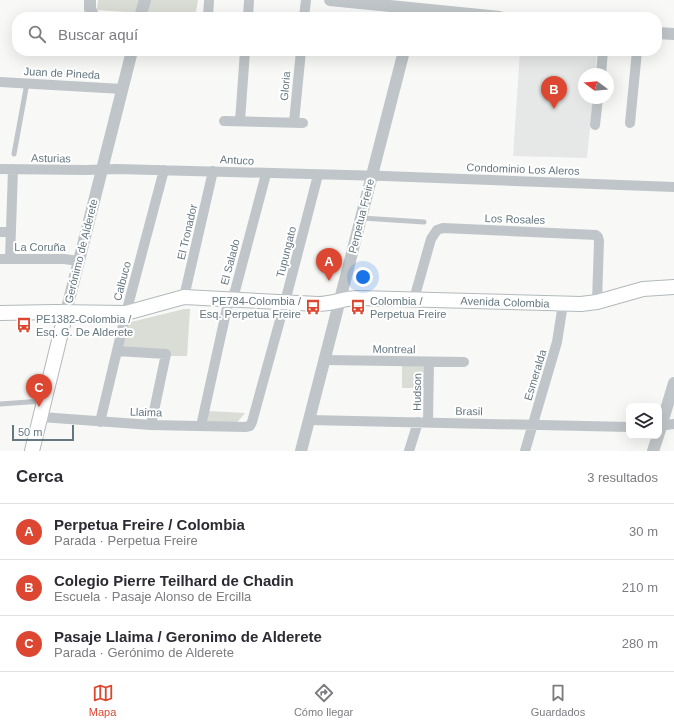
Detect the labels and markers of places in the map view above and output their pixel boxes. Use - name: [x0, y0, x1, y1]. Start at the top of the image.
- pin: B: [541, 76, 567, 109]
- pin: A: [316, 248, 342, 281]
- place label: PE784-Colombia / Esq. Perpetua Freire: [200, 295, 302, 320]
- place label: Colombia / Perpetua Freire: [370, 295, 446, 320]
- bus stop icon: PE784-Colombia / Esq. Perpetua Freire: [304, 298, 322, 316]
- bus stop icon: Colombia / Perpetua Freire: [349, 298, 367, 316]
- place label: PE1382-Colombia / Esq. G. De Alderete: [36, 313, 133, 338]
- bus stop icon: PE1382-Colombia / Esq. G. De Alderete: [15, 316, 33, 334]
- pin: C: [26, 374, 52, 407]

